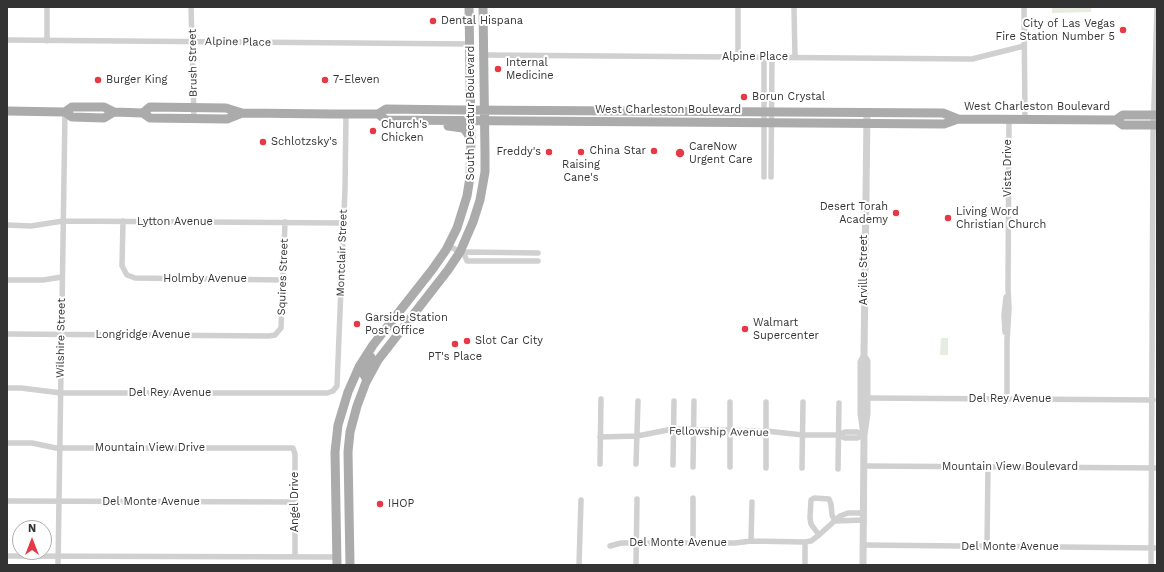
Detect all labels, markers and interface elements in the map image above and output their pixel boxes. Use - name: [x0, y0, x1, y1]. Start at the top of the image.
- place label: Dental Hispana: [441, 14, 523, 28]
- marker: Dental Hispana: [428, 16, 438, 26]
- place label: City of Las Vegas Fire Station Number 5: [995, 17, 1115, 43]
- marker: City of Las Vegas Fire Station Number 5: [1118, 25, 1128, 35]
- street label: Brush Street: [186, 29, 200, 97]
- street label: Alpine Place: [205, 35, 271, 49]
- street label: South Decatur Boulevard: [464, 46, 478, 180]
- street label: Alpine Place: [722, 50, 788, 64]
- place label: Internal Medicine: [506, 56, 554, 82]
- marker: Internal Medicine: [493, 64, 503, 74]
- place label: Burger King: [106, 73, 167, 87]
- place label: 7-Eleven: [333, 73, 380, 87]
- marker: Burger King: [93, 75, 103, 85]
- marker: 7-Eleven: [320, 75, 330, 85]
- place label: Borun Crystal: [752, 90, 825, 104]
- marker: Borun Crystal: [739, 92, 749, 102]
- street label: West Charleston Boulevard: [964, 100, 1110, 114]
- street label: West Charleston Boulevard: [595, 103, 741, 117]
- place label: Church's Chicken: [381, 118, 427, 144]
- marker: Church's Chicken: [368, 126, 378, 136]
- place label: Schlotzsky's: [271, 135, 337, 149]
- marker: Schlotzsky's: [258, 137, 268, 147]
- street label: Vista Drive: [1001, 139, 1015, 197]
- place label: CareNow Urgent Care: [689, 140, 753, 166]
- place label: China Star: [590, 144, 646, 158]
- place label: Freddy's: [496, 145, 541, 159]
- marker: China Star: [649, 146, 659, 156]
- marker: Freddy's: [544, 147, 554, 157]
- marker: Raising Cane's: [576, 147, 586, 157]
- marker: CareNow Urgent Care: [674, 147, 686, 159]
- place label: Raising Cane's: [562, 158, 600, 184]
- place label: Desert Torah Academy: [820, 200, 888, 226]
- place label: Living Word Christian Church: [956, 205, 1046, 231]
- marker: Desert Torah Academy: [891, 208, 901, 218]
- street label: Montclair Street: [334, 209, 350, 297]
- marker: Living Word Christian Church: [943, 213, 953, 223]
- street label: Lytton Avenue: [137, 215, 213, 229]
- street label: Arville Street: [857, 235, 871, 305]
- street label: Squires Street: [275, 238, 291, 316]
- street label: Holmby Avenue: [163, 272, 247, 286]
- street label: Wilshire Street: [54, 298, 68, 378]
- place label: Garside Station Post Office: [365, 311, 448, 337]
- place label: Walmart Supercenter: [753, 316, 819, 342]
- marker: Garside Station Post Office: [352, 319, 362, 329]
- marker: Walmart Supercenter: [740, 324, 750, 334]
- street label: Longridge Avenue: [96, 328, 190, 342]
- place label: Slot Car City: [475, 334, 543, 348]
- marker: Slot Car City: [462, 336, 472, 346]
- marker: PT's Place: [450, 339, 460, 349]
- place label: PT's Place: [428, 350, 482, 364]
- street label: Del Rey Avenue: [129, 386, 211, 400]
- street label: Del Rey Avenue: [969, 392, 1051, 406]
- street label: Fellowship Avenue: [669, 425, 769, 439]
- street label: Mountain View Drive: [95, 441, 205, 455]
- street label: Mountain View Boulevard: [942, 460, 1078, 474]
- street label: Angel Drive: [288, 472, 302, 532]
- street label: Del Monte Avenue: [102, 495, 200, 509]
- place label: IHOP: [388, 497, 414, 511]
- marker: IHOP: [375, 499, 385, 509]
- north arrow: [12, 520, 52, 560]
- text: N: [28, 522, 36, 535]
- street label: Del Monte Avenue: [629, 536, 727, 550]
- street label: Del Monte Avenue: [961, 540, 1059, 554]

